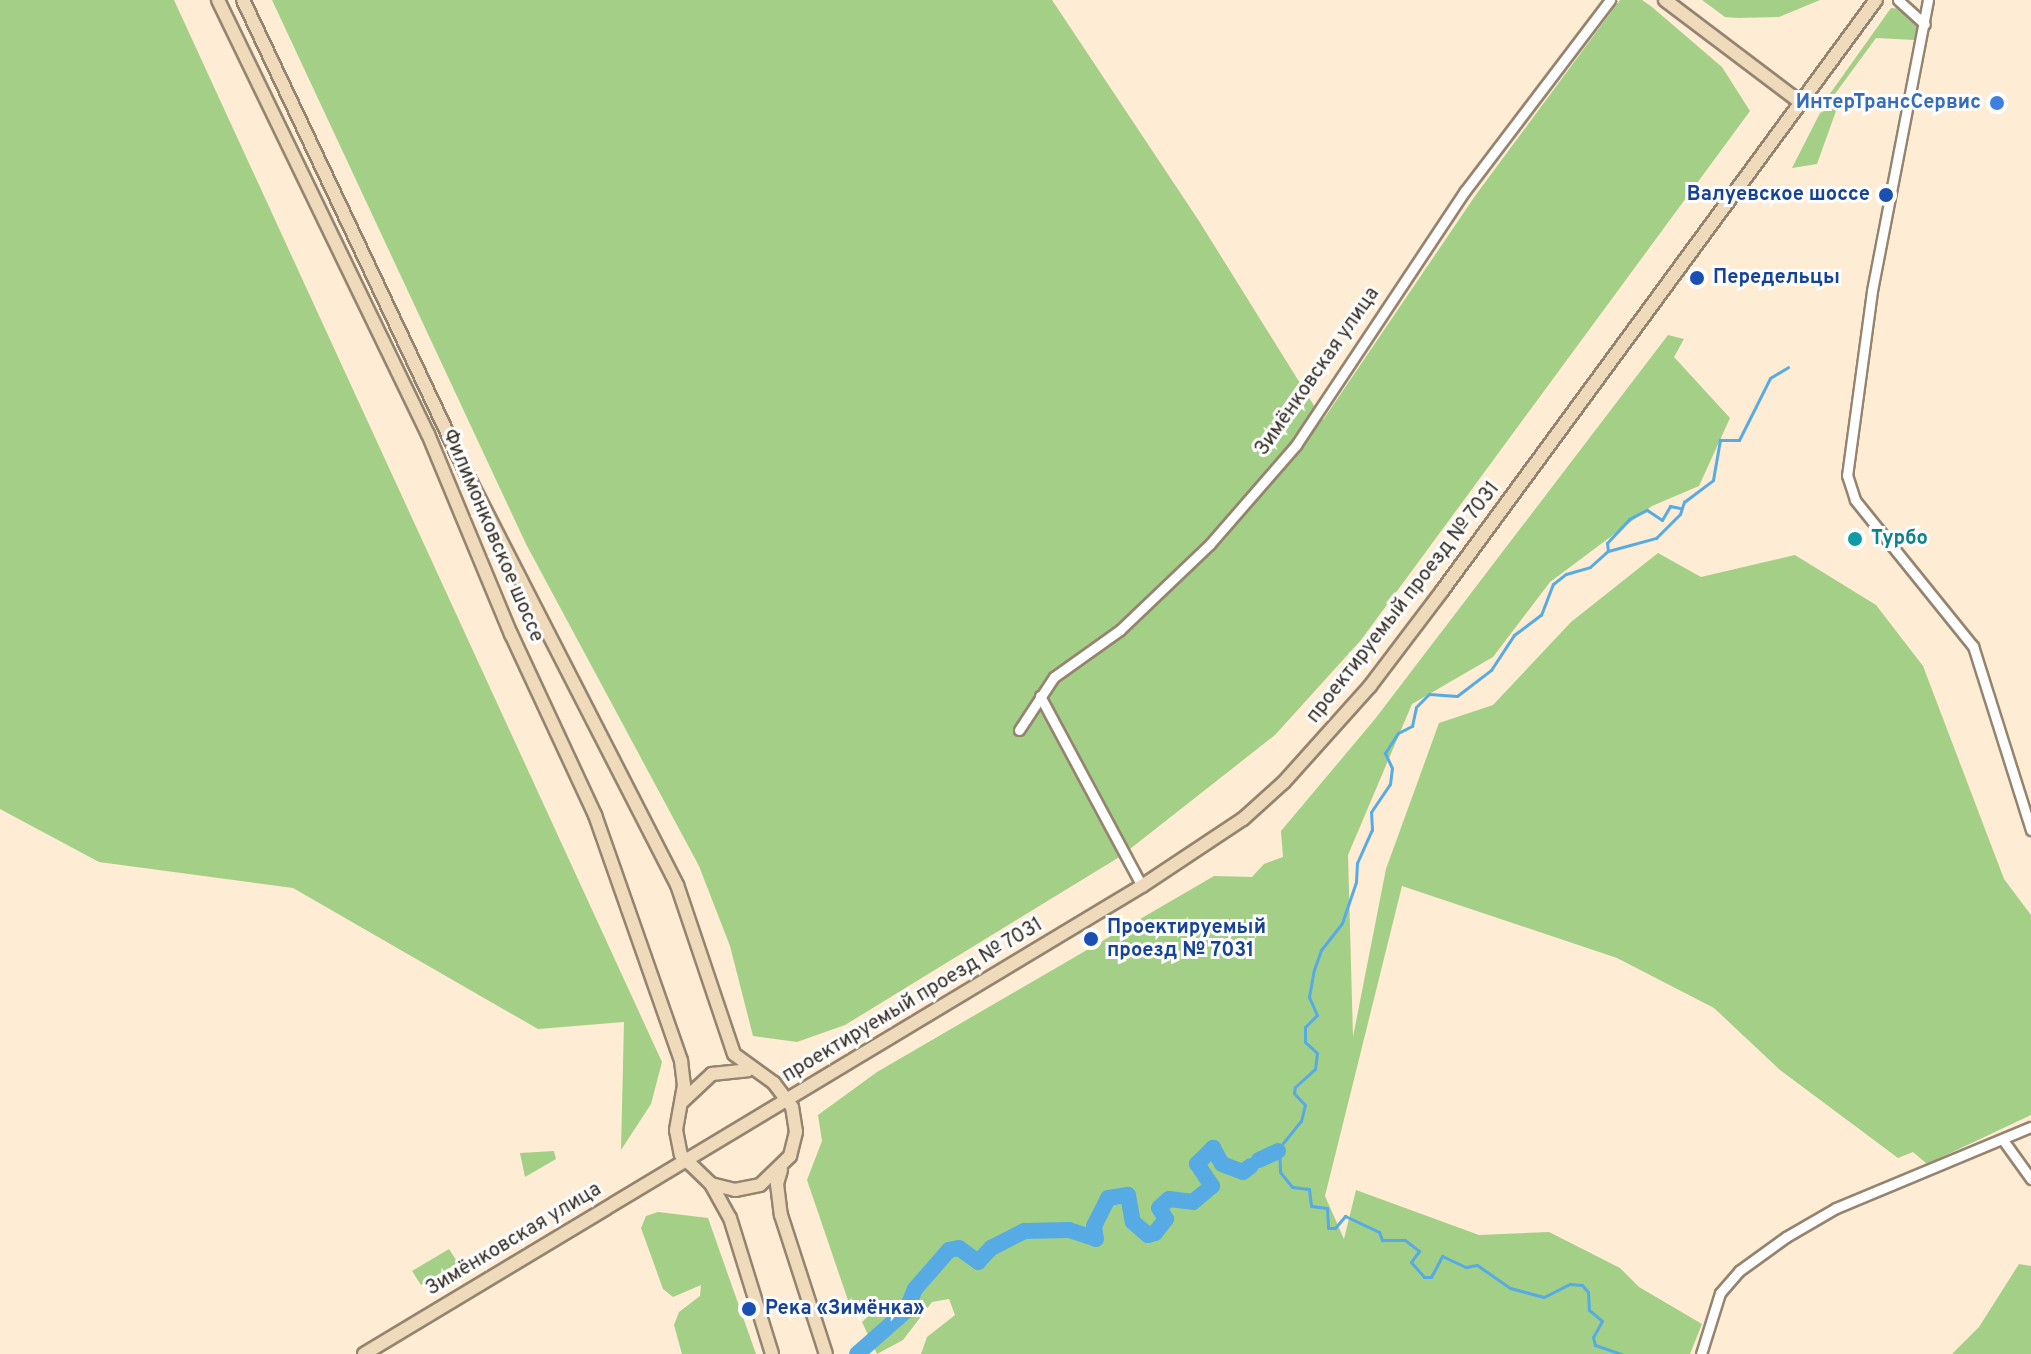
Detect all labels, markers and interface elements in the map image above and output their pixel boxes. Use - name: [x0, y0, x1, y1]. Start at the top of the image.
- place label: ИнтерТрансСервис: [1796, 91, 1981, 115]
- marker: ИнтерТрансСервис: [1988, 94, 2006, 112]
- place label: Валуевское шоссе: [1687, 183, 1870, 207]
- marker: Валуевское шоссе: [1877, 186, 1895, 204]
- place label: Передельцы: [1713, 266, 1840, 290]
- marker: Передельцы: [1688, 269, 1706, 287]
- street label: Зимёнковская улица: [1251, 283, 1385, 461]
- street label: Филимонковское шоссе: [436, 426, 548, 646]
- street label: проектируемый проезд № 7031: [1302, 477, 1506, 729]
- place label: Турбо: [1871, 527, 1928, 551]
- marker: Турбо: [1846, 530, 1864, 548]
- street label: проектируемый проезд № 7031: [778, 913, 1048, 1089]
- place label: Проектируемый проезд № 7031: [1107, 916, 1266, 963]
- marker: Проектируемый проезд № 7031: [1082, 930, 1100, 948]
- street label: Зимёнковская улица: [422, 1178, 606, 1302]
- place label: Река «Зимёнка»: [765, 1297, 925, 1321]
- marker: Река «Зимёнка»: [740, 1300, 758, 1318]

